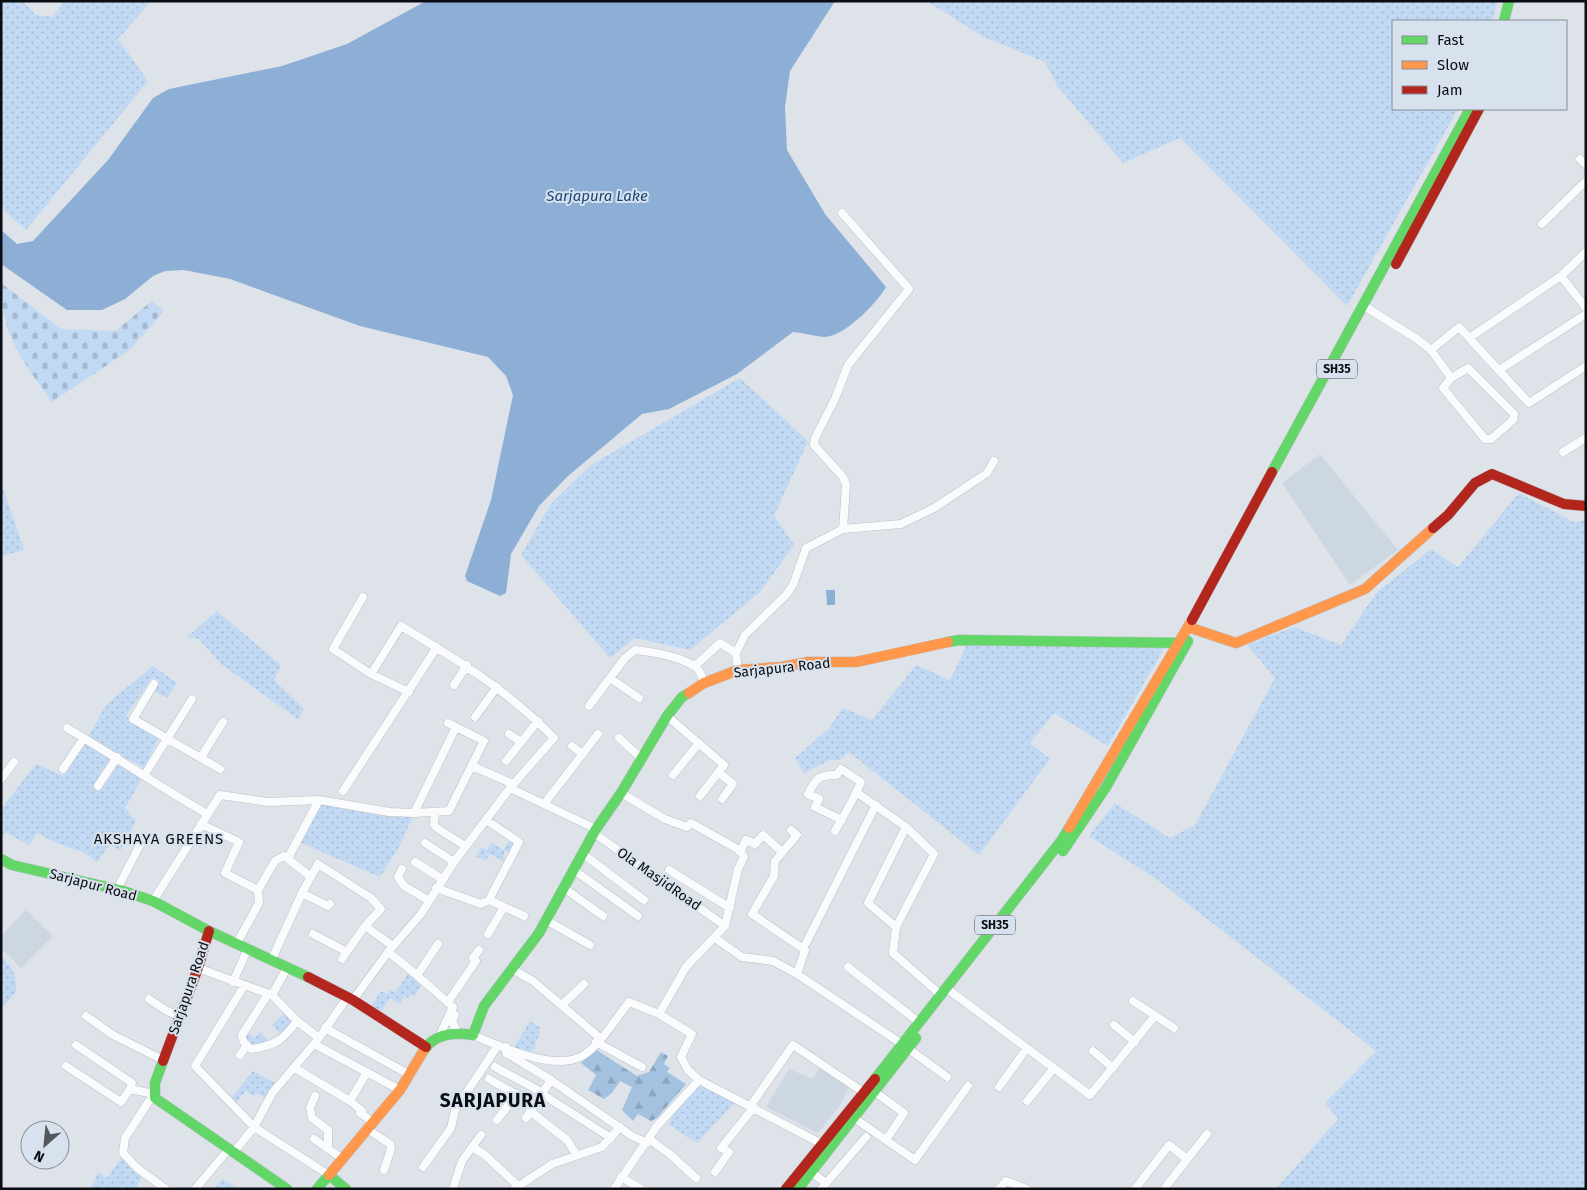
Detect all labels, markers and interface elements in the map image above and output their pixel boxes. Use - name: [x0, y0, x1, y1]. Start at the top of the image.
- legend: [1392, 20, 1567, 110]
- text: Fast: [1437, 31, 1464, 49]
- text: Slow: [1437, 56, 1469, 74]
- text: Jam: [1437, 81, 1463, 99]
- water label: Sarjapura Lake: [545, 187, 648, 205]
- road number: SH35: [1317, 359, 1357, 378]
- street label: Sarjapura Road: [733, 654, 831, 682]
- district label: AKSHAYA GREENS: [94, 830, 224, 848]
- street label: Ola MasjidRoad: [614, 844, 704, 914]
- street label: Sarjapur Road: [47, 865, 139, 905]
- road number: SH35: [975, 916, 1015, 934]
- street label: Sarjapura Road: [165, 939, 213, 1037]
- district label: SARJAPURA: [440, 1089, 546, 1112]
- north arrow: [20, 1120, 70, 1170]
- text: N: [31, 1146, 47, 1166]

